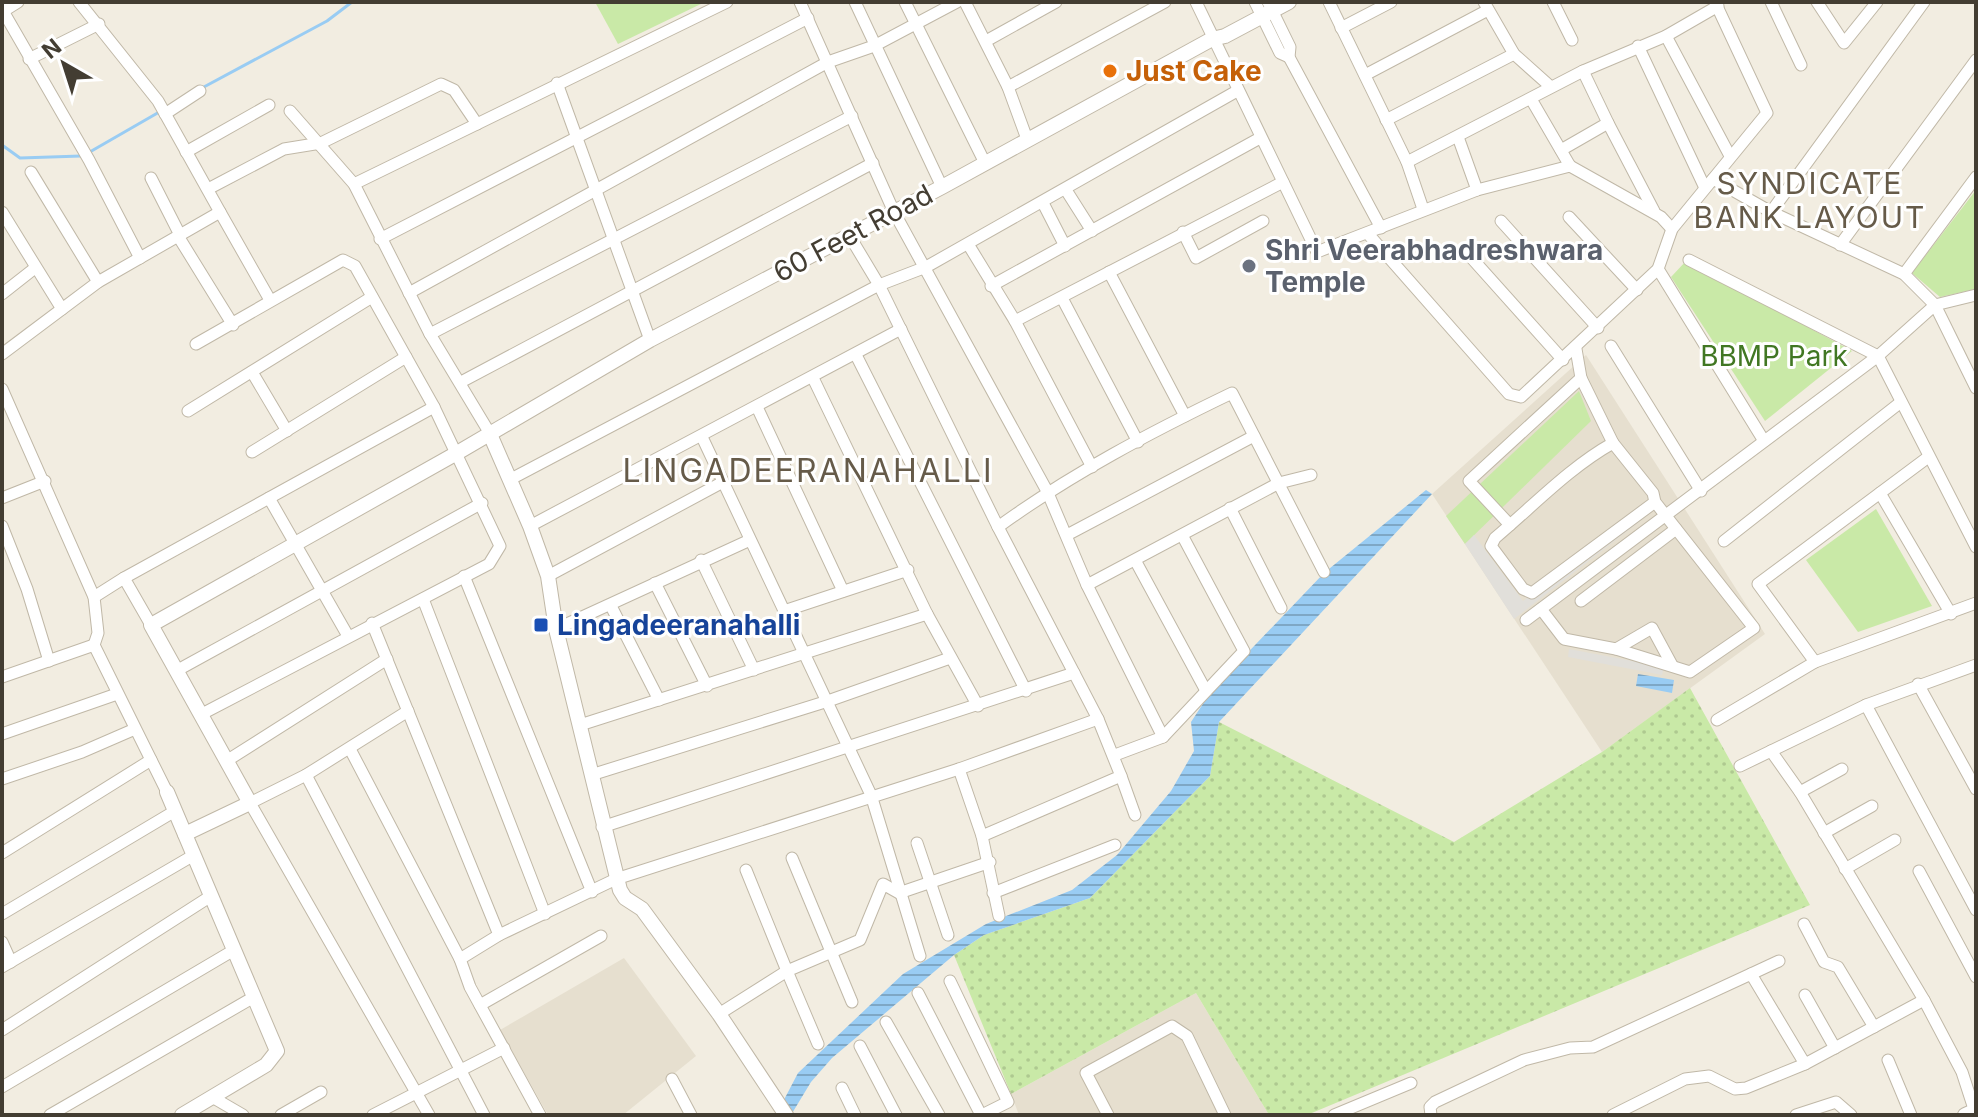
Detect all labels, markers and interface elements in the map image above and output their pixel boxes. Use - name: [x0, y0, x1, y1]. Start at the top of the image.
- north arrow: [24, 24, 104, 104]
- text: N: [37, 33, 66, 64]
- place label: Just Cake: [1126, 54, 1262, 88]
- marker: Just Cake: [1101, 62, 1119, 80]
- district label: SYNDICATE BANK LAYOUT: [1694, 165, 1926, 235]
- street label: 60 Feet Road: [768, 177, 938, 289]
- place label: Shri Veerabhadreshwara Temple: [1265, 233, 1603, 299]
- marker: Shri Veerabhadreshwara Temple: [1240, 257, 1258, 275]
- park label: BBMP Park: [1700, 339, 1848, 373]
- district label: LINGADEERANAHALLI: [622, 451, 994, 490]
- place label: Lingadeeranahalli: [557, 608, 800, 642]
- marker: Lingadeeranahalli: [532, 616, 550, 634]

